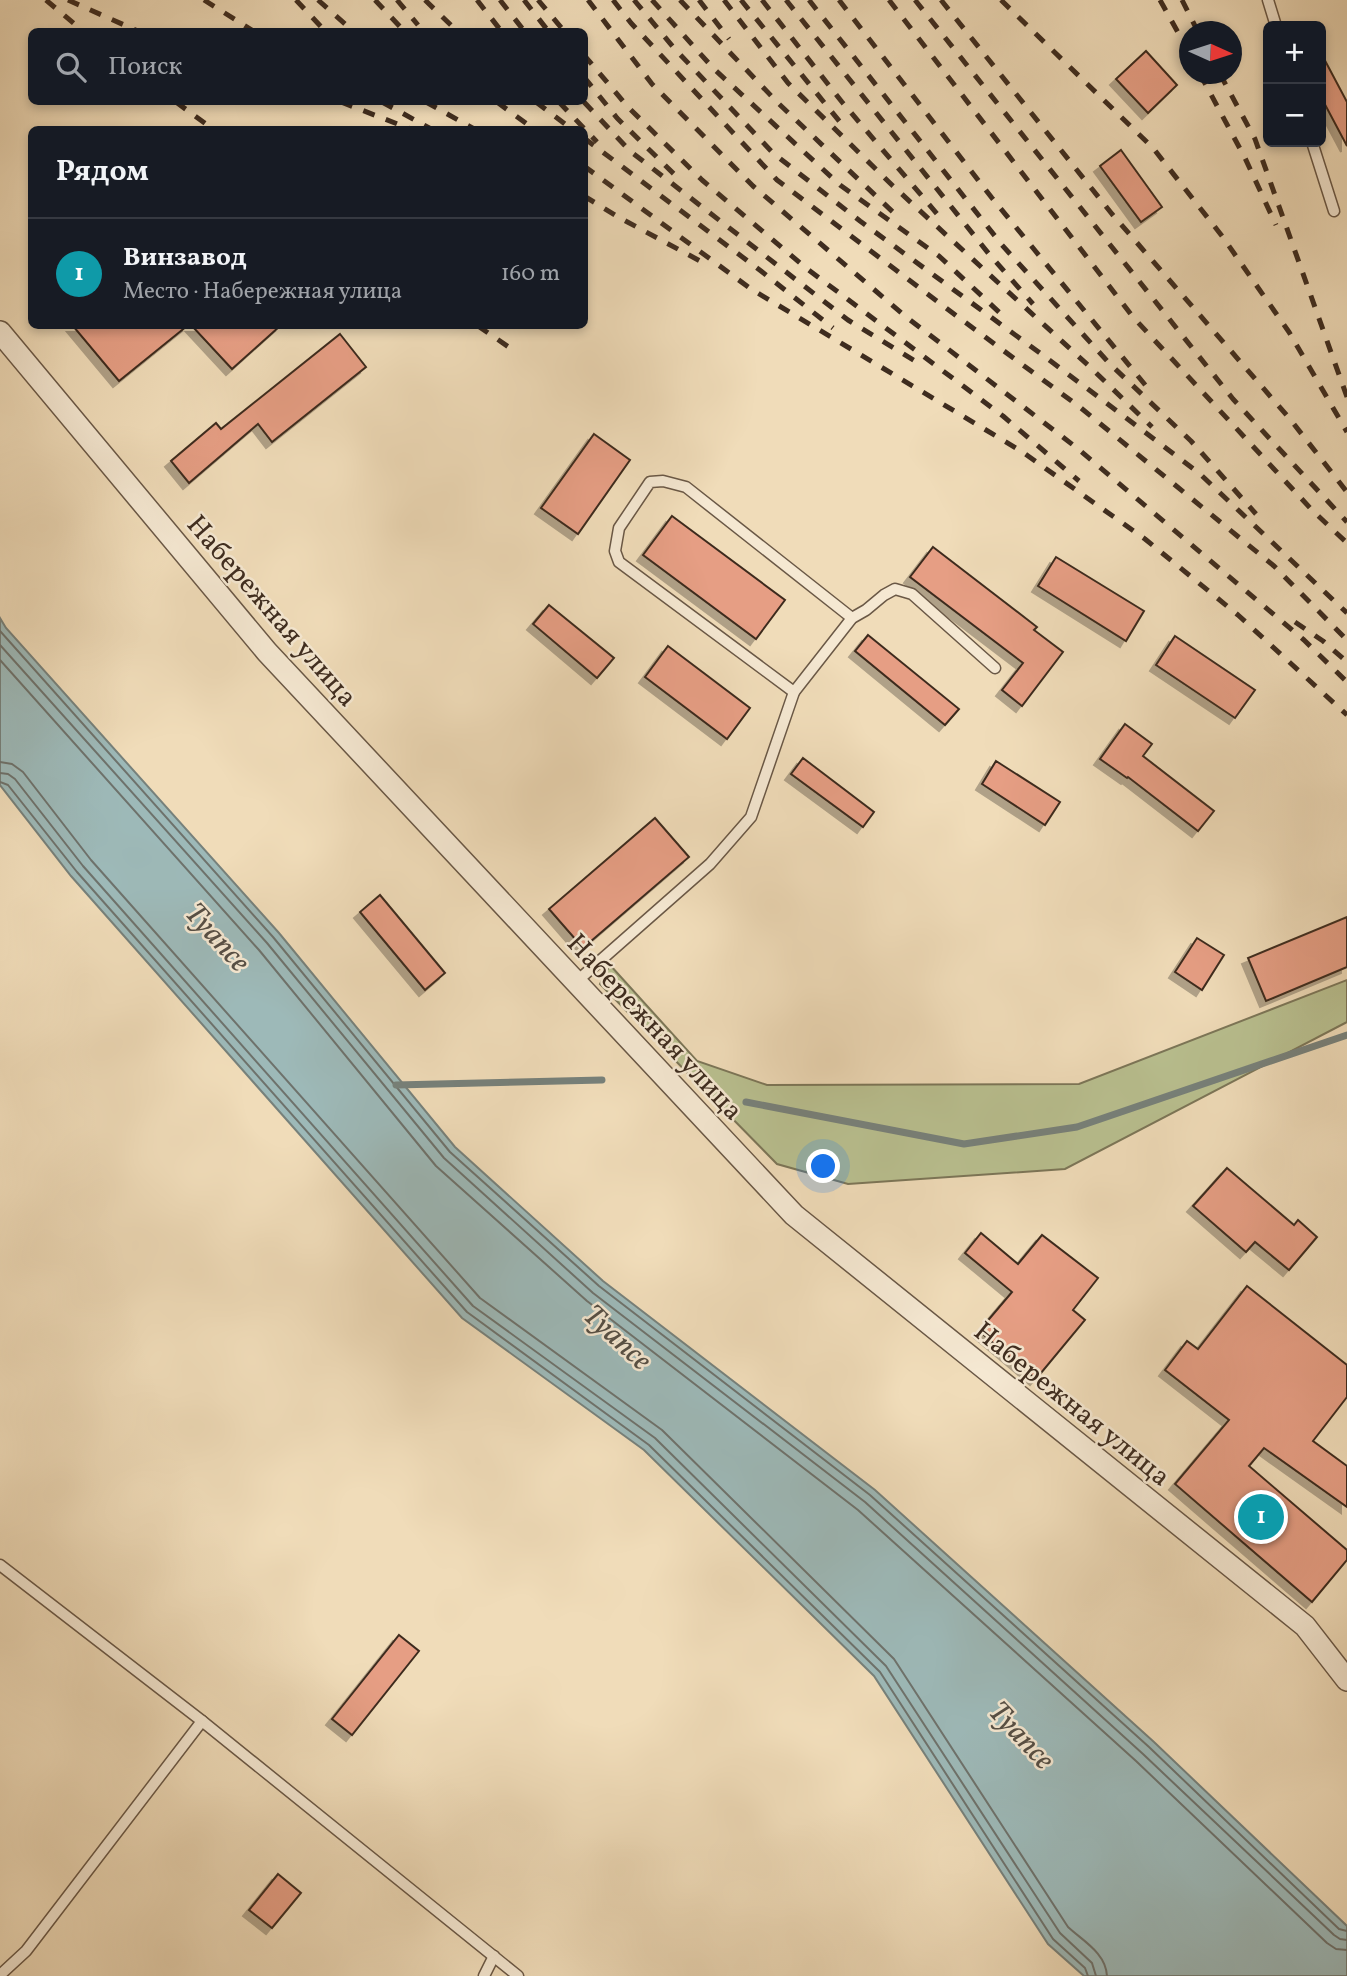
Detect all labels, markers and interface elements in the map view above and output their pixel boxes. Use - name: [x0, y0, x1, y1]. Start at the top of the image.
- north arrow: [1179, 21, 1242, 84]
- map controls: [1263, 21, 1326, 147]
- button: +: [1263, 21, 1326, 84]
- search box: [28, 28, 588, 105]
- icon: search: [52, 48, 90, 86]
- text: Поиск: [108, 49, 182, 85]
- button: −: [1263, 84, 1326, 147]
- text: Рядом: [56, 151, 149, 193]
- text: Винзавод: [123, 240, 247, 276]
- text: 1: [74, 258, 84, 290]
- text: 160 m: [501, 258, 560, 290]
- text: Место · Набережная улица: [123, 276, 402, 308]
- street label: Набережная улица: [177, 507, 366, 716]
- water label: Туапсе: [174, 894, 259, 982]
- street label: Набережная улица: [557, 926, 751, 1130]
- your location: [806, 1149, 840, 1183]
- water label: Туапсе: [573, 1296, 660, 1381]
- street label: Набережная улица: [965, 1313, 1178, 1497]
- pin: 1: [1238, 1491, 1284, 1543]
- water label: Туапсе: [978, 1693, 1063, 1780]

